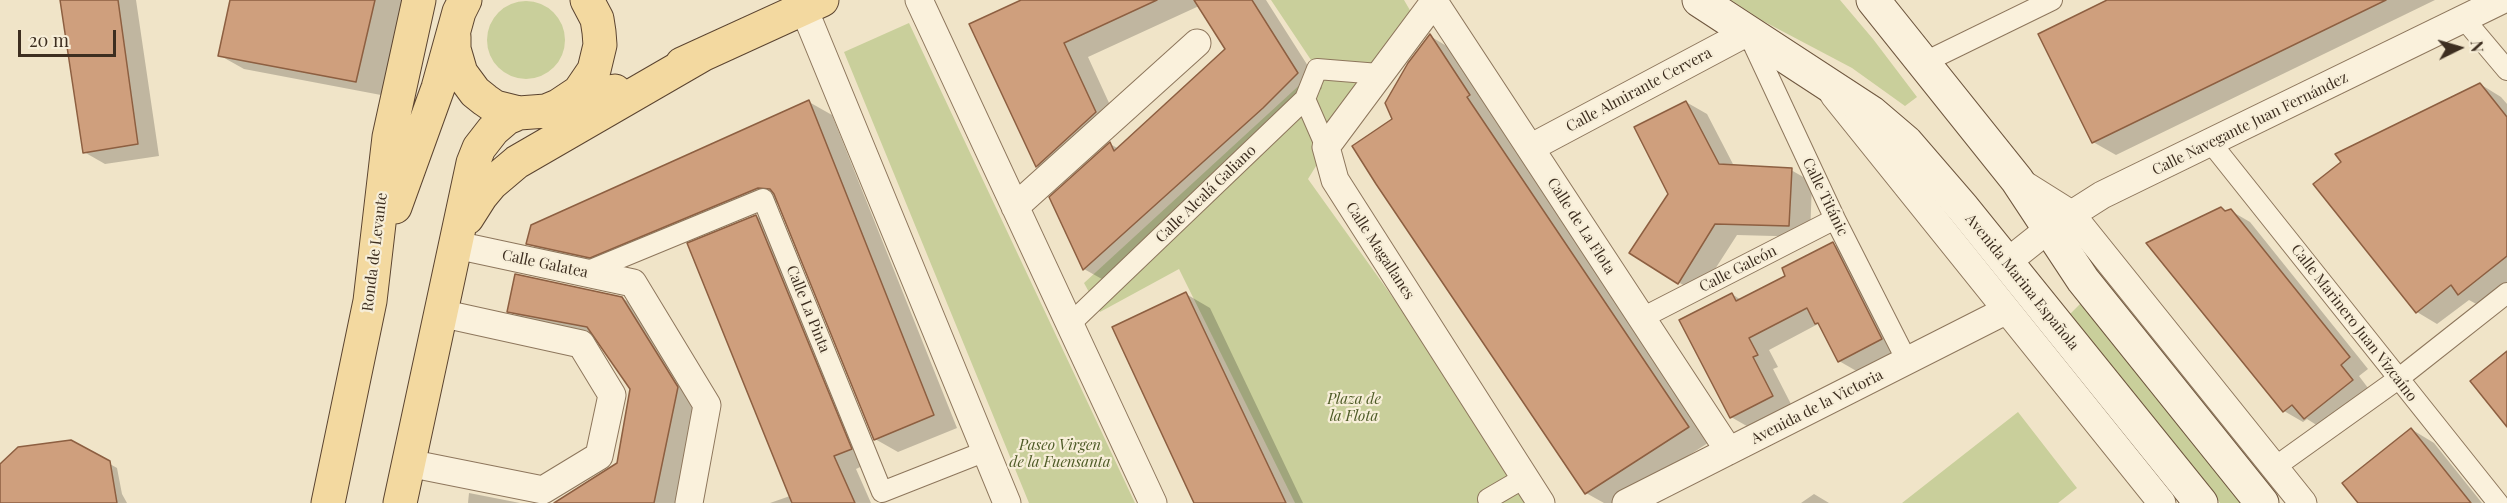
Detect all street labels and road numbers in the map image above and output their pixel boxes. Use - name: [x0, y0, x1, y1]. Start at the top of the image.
- street label: Calle Almirante Cervera: [1563, 44, 1715, 136]
- street label: Calle Navegante Juan Fernández: [2149, 69, 2351, 179]
- street label: Calle Alcalá Galiano: [1152, 141, 1260, 247]
- street label: Calle Titánic: [1798, 155, 1852, 239]
- street label: Calle de La Flota: [1543, 174, 1619, 278]
- street label: Ronda de Levante: [359, 191, 391, 313]
- street label: Calle Magallanes: [1342, 199, 1418, 303]
- street label: Avenida Marina Española: [1962, 210, 2082, 354]
- street label: Calle Marinero Juan Vizcaíno: [2287, 241, 2421, 405]
- street label: Calle Galeón: [1696, 242, 1780, 296]
- street label: Calle Galatea: [500, 246, 590, 282]
- street label: Calle La Pinta: [782, 263, 834, 355]
- street label: Avenida de la Victoria: [1748, 366, 1886, 448]

